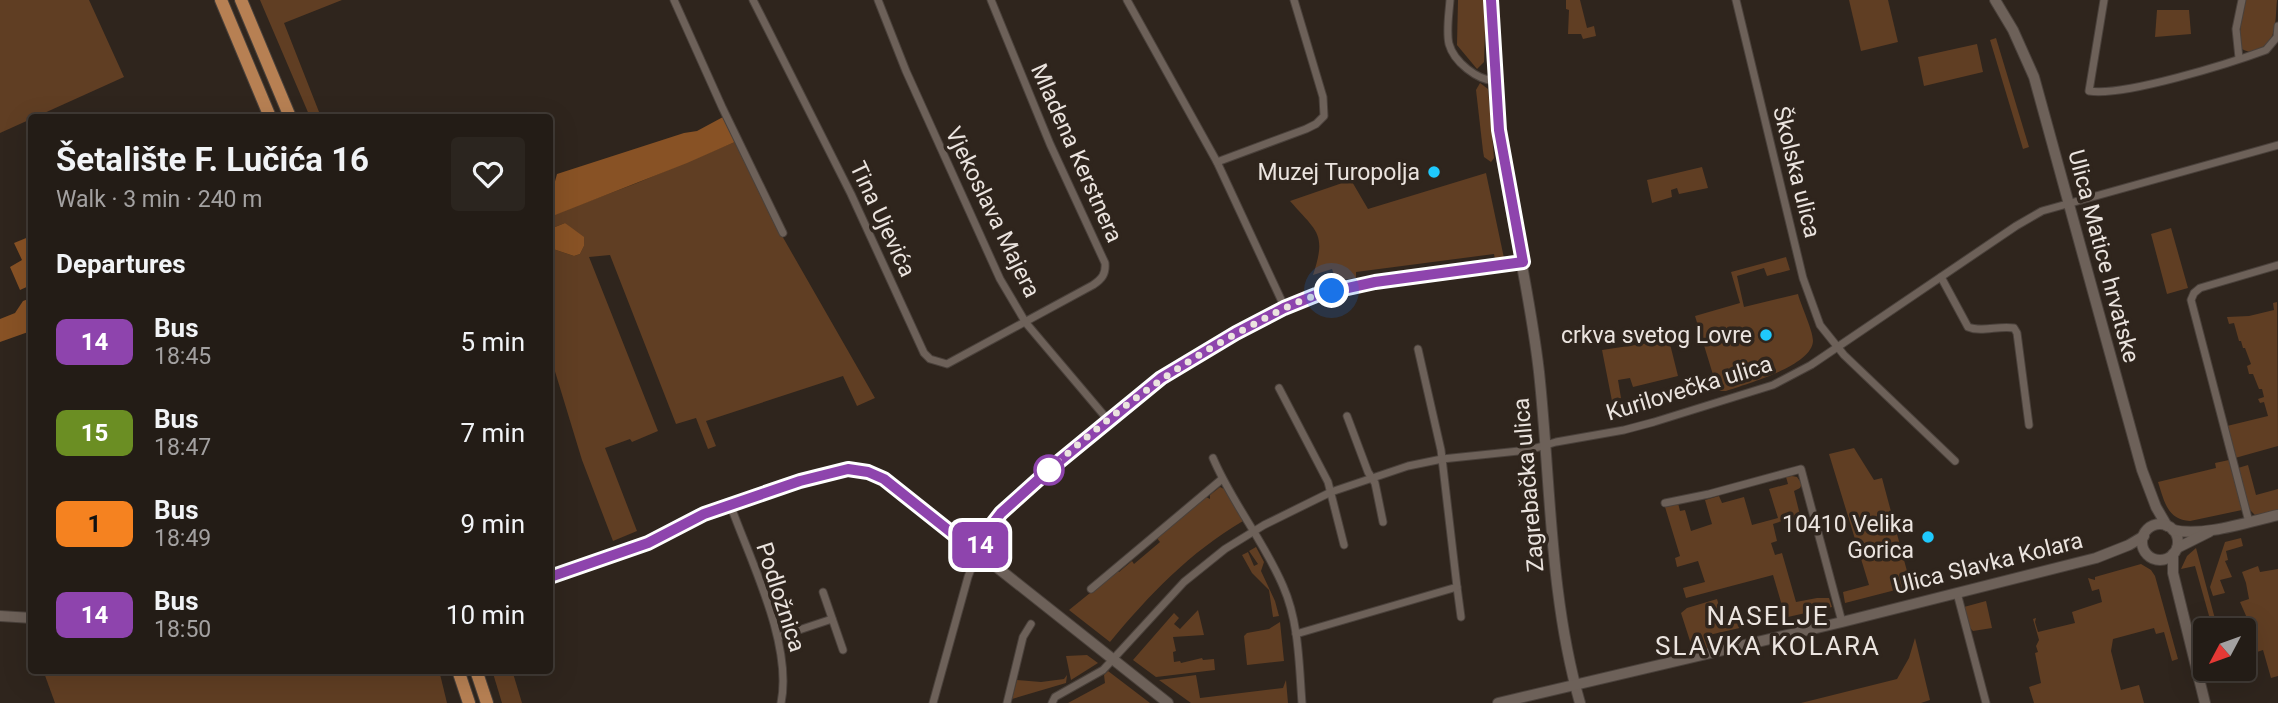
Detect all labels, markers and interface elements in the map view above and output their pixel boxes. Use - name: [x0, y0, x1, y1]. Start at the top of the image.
- street label: Mladena Kerstnera: [1025, 60, 1128, 247]
- street label: Školska ulica: [1767, 104, 1827, 240]
- street label: Vjekoslava Majera: [940, 123, 1046, 302]
- button: heart: [451, 137, 525, 211]
- text: Šetalište F. Lučića 16: [56, 140, 369, 179]
- street label: Ulica Matice hrvatske: [2062, 147, 2145, 365]
- street label: Tina Ujevića: [844, 157, 921, 281]
- place label: Muzej Turopolja: [1257, 159, 1420, 186]
- marker: Muzej Turopolja: [1426, 164, 1442, 180]
- text: Walk · 3 min · 240 m: [56, 186, 262, 213]
- text: Departures: [56, 249, 186, 279]
- your location: [1314, 273, 1349, 308]
- text: Bus: [154, 313, 199, 343]
- place label: crkva svetog Lovre: [1561, 322, 1752, 349]
- text: 5 min: [460, 327, 525, 357]
- marker: crkva svetog Lovre: [1758, 327, 1774, 343]
- text: 14: [81, 328, 108, 356]
- text: 18:45: [154, 343, 211, 370]
- street label: Kurilovečka ulica: [1603, 350, 1775, 427]
- street label: Zagrebačka ulica: [1507, 397, 1550, 573]
- text: Bus: [154, 404, 199, 434]
- text: 7 min: [460, 418, 525, 448]
- text: 15: [81, 419, 108, 447]
- text: 18:47: [154, 434, 211, 461]
- unlabelled marker: [1034, 455, 1064, 485]
- text: Bus: [154, 495, 199, 525]
- text: 9 min: [460, 509, 525, 539]
- text: 1: [88, 510, 101, 538]
- place label: 10410 Velika Gorica: [1782, 511, 1914, 564]
- line badge: 14: [948, 522, 1012, 568]
- text: 18:49: [154, 525, 211, 552]
- street label: Ulica Slavka Kolara: [1891, 527, 2086, 600]
- marker: 10410 Velika Gorica: [1920, 529, 1936, 545]
- text: 14: [966, 531, 994, 559]
- street label: Podložnica: [750, 539, 811, 655]
- text: Bus: [154, 586, 199, 616]
- text: 10 min: [446, 600, 525, 630]
- text: 14: [81, 601, 108, 629]
- district label: NASELJE SLAVKA KOLARA: [1655, 601, 1881, 661]
- text: 18:50: [154, 616, 211, 643]
- north arrow: [2193, 618, 2256, 681]
- map controls: [2193, 618, 2256, 681]

